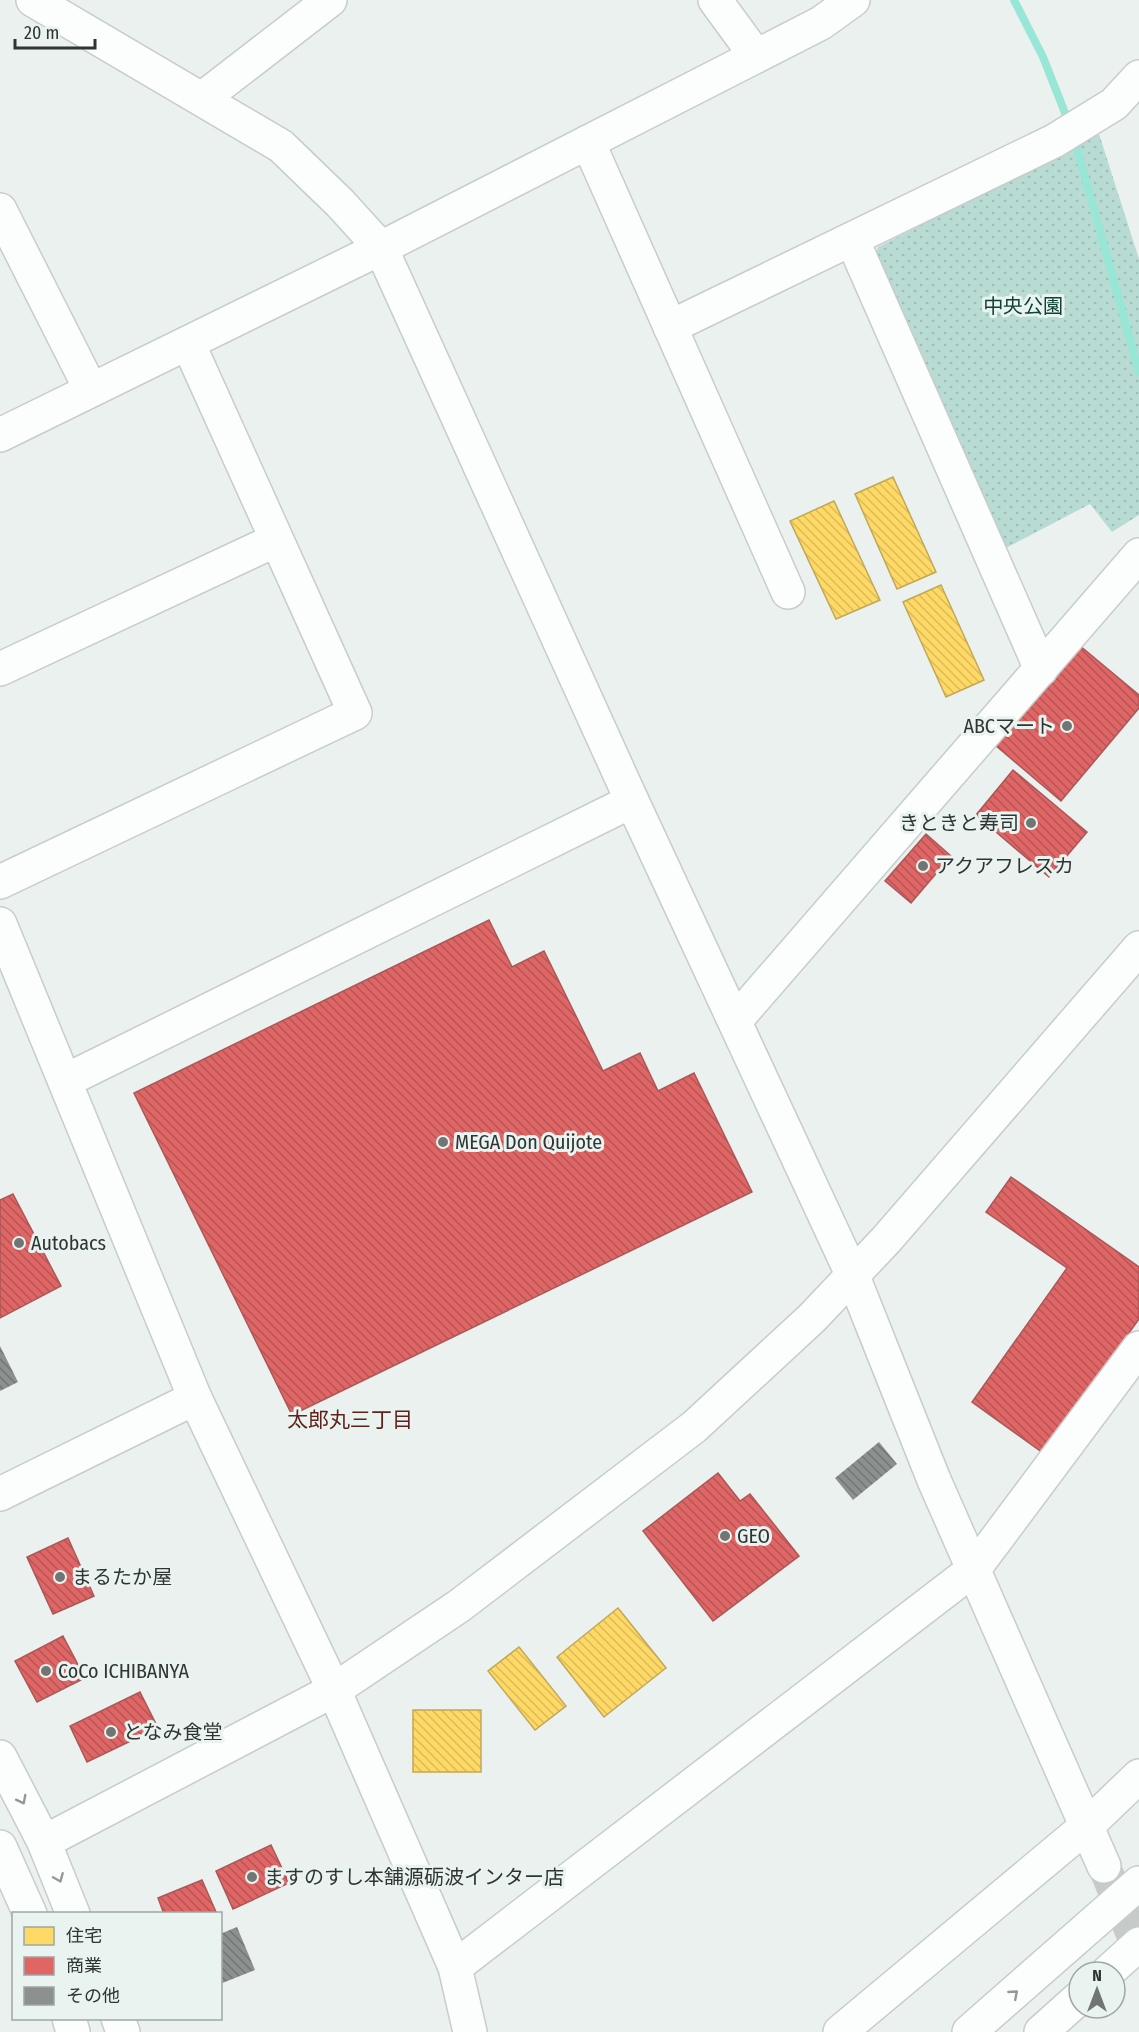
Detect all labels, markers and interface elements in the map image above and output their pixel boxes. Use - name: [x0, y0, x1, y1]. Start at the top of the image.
- scale bar: [15, 12, 94, 50]
- text: 20 m: [24, 22, 59, 44]
- park label: 中央公園: [983, 294, 1063, 318]
- place label: ABCマート: [963, 714, 1055, 738]
- marker: ABCマート: [1060, 719, 1074, 733]
- place label: きときと寿司: [899, 811, 1019, 835]
- marker: きときと寿司: [1024, 816, 1038, 830]
- place label: アクアフレスカ: [935, 854, 1074, 878]
- marker: アクアフレスカ: [916, 859, 930, 873]
- place label: MEGA Don Quijote: [455, 1130, 602, 1154]
- marker: MEGA Don Quijote: [436, 1135, 450, 1149]
- place label: Autobacs: [31, 1231, 106, 1255]
- marker: Autobacs: [12, 1236, 26, 1250]
- district label: 太郎丸三丁目: [287, 1407, 413, 1433]
- place label: GEO: [737, 1524, 770, 1548]
- marker: GEO: [718, 1529, 732, 1543]
- place label: まるたか屋: [72, 1565, 172, 1589]
- marker: まるたか屋: [53, 1570, 67, 1584]
- place label: CoCo ICHIBANYA: [58, 1659, 189, 1683]
- marker: CoCo ICHIBANYA: [39, 1664, 53, 1678]
- place label: となみ食堂: [123, 1720, 222, 1744]
- marker: となみ食堂: [104, 1725, 118, 1739]
- one-way arrow: [15, 1794, 26, 1804]
- place label: ますのすし本舗源砺波インター店: [264, 1865, 564, 1889]
- marker: ますのすし本舗源砺波インター店: [245, 1870, 259, 1884]
- one-way arrow: [52, 1872, 64, 1883]
- legend: [12, 1912, 222, 2020]
- text: 住宅: [66, 1925, 102, 1947]
- text: 商業: [66, 1955, 102, 1977]
- north arrow: [1067, 1960, 1127, 2020]
- text: N: [1092, 1966, 1102, 1985]
- text: その他: [66, 1985, 120, 2007]
- one-way arrow: [1007, 1990, 1018, 2001]

